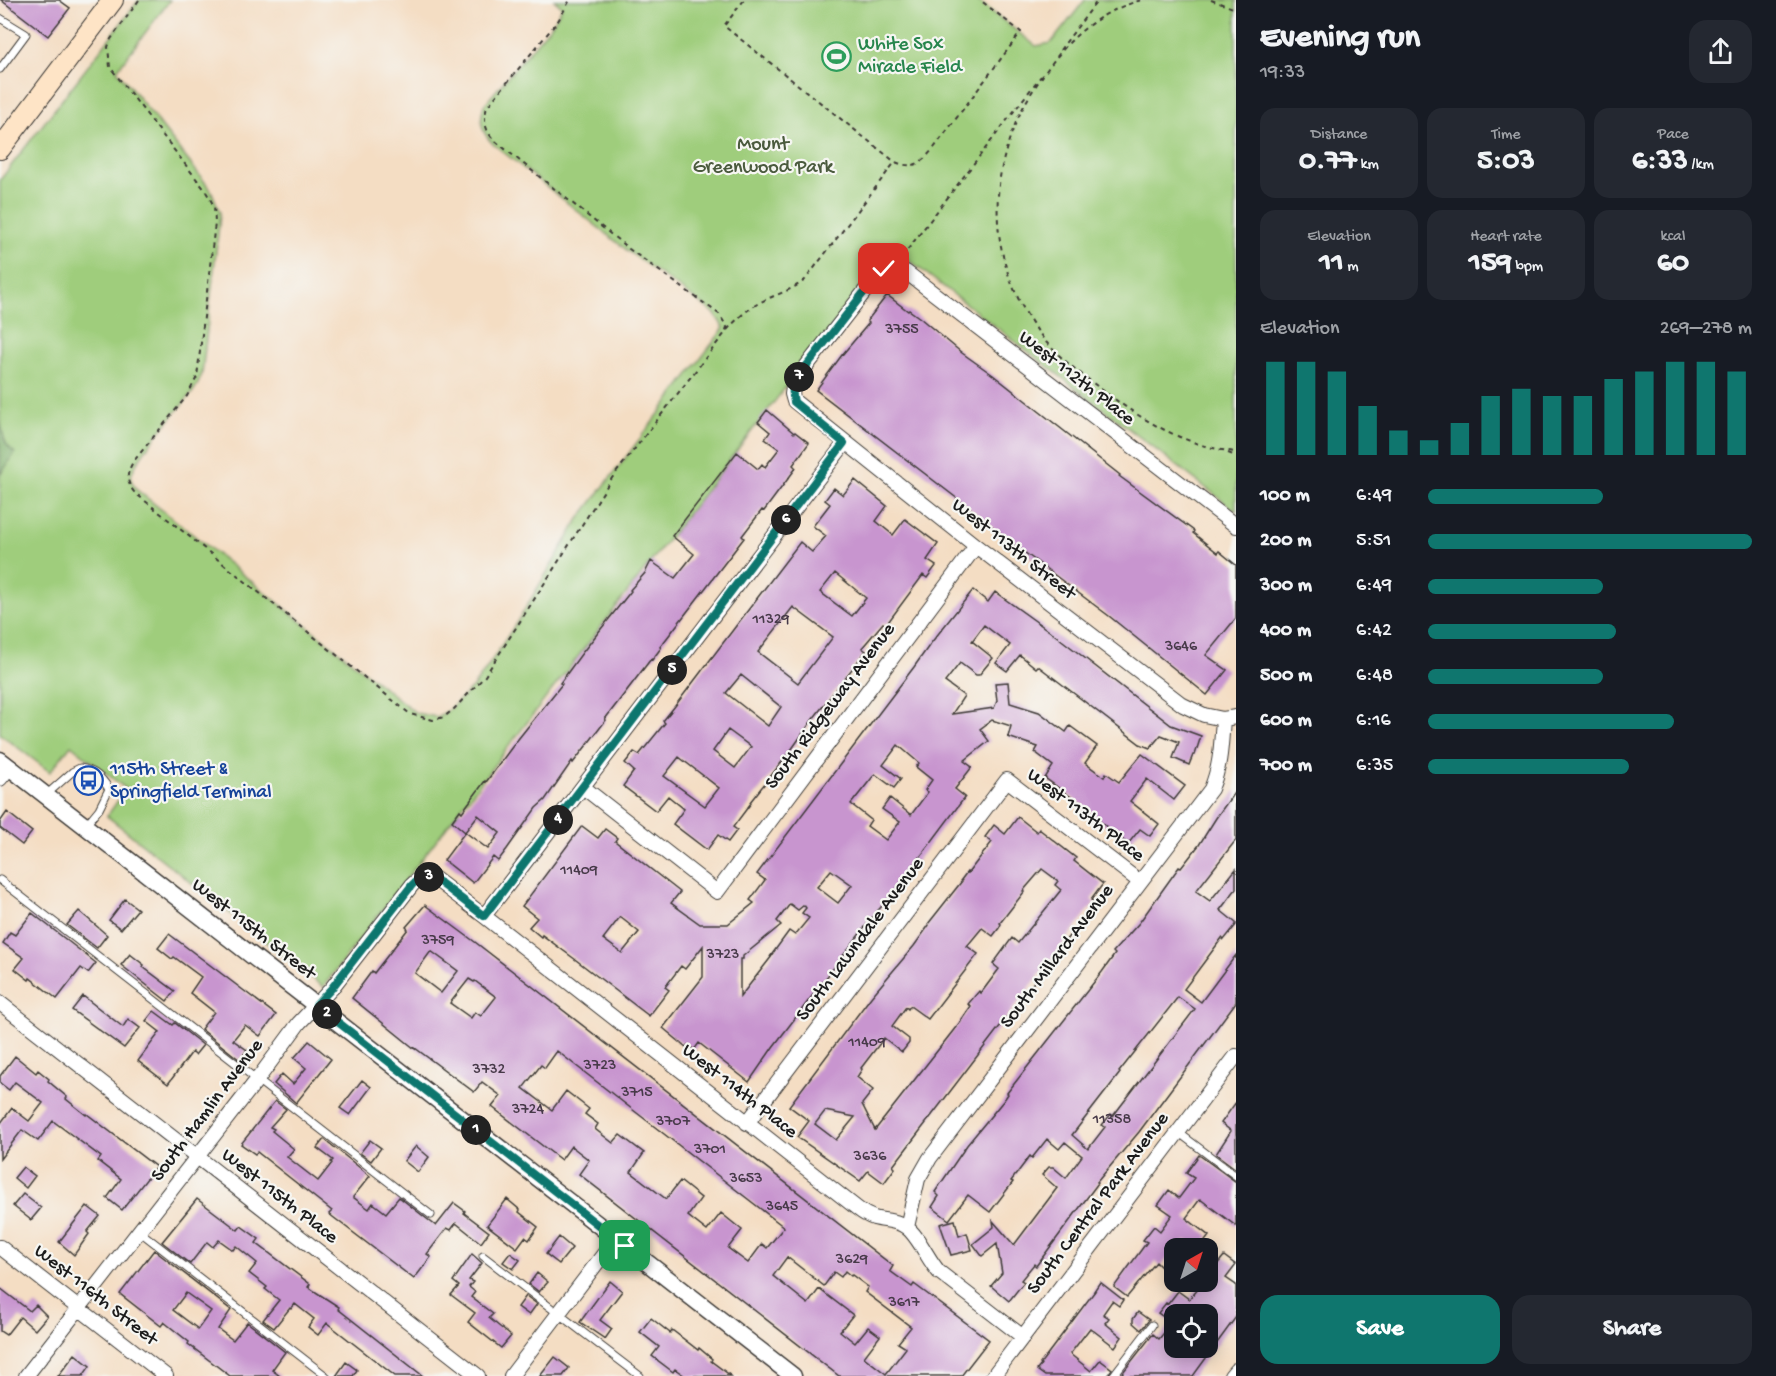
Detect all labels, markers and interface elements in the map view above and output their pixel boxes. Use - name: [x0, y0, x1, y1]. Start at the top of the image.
- text: Evening run: [1260, 20, 1420, 58]
- button: share: [1689, 20, 1752, 83]
- place label: White Sox Miracle Field: [858, 34, 964, 80]
- sports icon: White Sox Miracle Field: [821, 40, 853, 72]
- text: 19:33: [1260, 62, 1305, 85]
- text: Distance: [1311, 126, 1367, 145]
- text: Time: [1491, 126, 1521, 145]
- text: Pace: [1657, 126, 1689, 145]
- park label: Mount Greenwood Park: [693, 134, 835, 180]
- text: 0.77: [1299, 145, 1357, 180]
- text: 5:03: [1477, 145, 1535, 180]
- text: 6:33: [1632, 145, 1688, 180]
- text: km: [1357, 156, 1379, 175]
- text: /km: [1688, 156, 1714, 175]
- text: Elevation: [1307, 228, 1371, 247]
- text: Heart rate: [1470, 228, 1542, 247]
- text: kcal: [1661, 228, 1685, 247]
- pin: [858, 243, 909, 294]
- text: 11: [1319, 247, 1344, 282]
- text: 159: [1469, 247, 1512, 282]
- text: 60: [1657, 247, 1689, 282]
- icon: check: [867, 252, 900, 285]
- text: m: [1344, 258, 1359, 277]
- text: bpm: [1512, 258, 1543, 277]
- text: Elevation: [1260, 318, 1340, 341]
- text: 269–278 m: [1660, 318, 1752, 341]
- house number: 3755: [884, 321, 919, 340]
- street label: West 112th Place: [1013, 327, 1139, 432]
- pin: 7: [784, 362, 814, 392]
- text: 7: [795, 367, 803, 386]
- text: 100 m: [1260, 485, 1310, 508]
- text: 6:49: [1356, 485, 1392, 508]
- street label: West 113th Street: [946, 494, 1081, 607]
- pin: 6: [771, 505, 801, 535]
- text: 6: [782, 510, 790, 529]
- text: 200 m: [1260, 530, 1311, 553]
- text: 5:51: [1356, 530, 1391, 553]
- text: 300 m: [1260, 575, 1312, 598]
- text: 6:49: [1356, 575, 1392, 598]
- house number: 11329: [751, 611, 790, 630]
- street label: South Ridgeway Avenue: [761, 619, 901, 795]
- text: 400 m: [1260, 620, 1311, 643]
- text: 6:42: [1356, 620, 1392, 643]
- house number: 3646: [1164, 638, 1198, 657]
- pin: 5: [657, 655, 687, 685]
- text: 5: [668, 660, 676, 679]
- text: 500 m: [1260, 665, 1312, 688]
- text: 6:48: [1356, 665, 1393, 688]
- text: 600 m: [1260, 710, 1312, 733]
- text: 6:16: [1356, 710, 1391, 733]
- text: 700 m: [1260, 755, 1312, 778]
- text: 6:35: [1356, 755, 1393, 778]
- place label: 115th Street & Springfield Terminal: [109, 759, 272, 805]
- street label: West 113th Place: [1022, 764, 1149, 868]
- bus stop icon: 115th Street & Springfield Terminal: [73, 765, 105, 797]
- pin: 4: [543, 805, 573, 835]
- text: 4: [554, 810, 562, 829]
- street label: South Lawndale Avenue: [792, 853, 930, 1026]
- pin: 3: [414, 862, 444, 892]
- house number: 11409: [559, 862, 598, 881]
- text: 3: [425, 867, 433, 886]
- street label: West 115th Street: [186, 874, 321, 987]
- street label: South Millard Avenue: [996, 880, 1120, 1034]
- house number: 3759: [420, 932, 455, 951]
- house number: 3723: [706, 946, 739, 965]
- pin: 2: [312, 999, 342, 1029]
- text: 2: [323, 1004, 331, 1023]
- house number: 11409: [847, 1034, 886, 1053]
- street label: South Hamlin Avenue: [147, 1035, 270, 1187]
- street label: West 114th Place: [677, 1040, 802, 1145]
- house number: 3723: [583, 1057, 616, 1076]
- house number: 3732: [472, 1061, 506, 1080]
- house number: 3715: [620, 1084, 653, 1103]
- house number: 3724: [511, 1101, 544, 1120]
- street label: South Central Park Avenue: [1023, 1108, 1175, 1300]
- house number: 11358: [1092, 1111, 1131, 1130]
- house number: 3707: [655, 1113, 691, 1132]
- pin: 1: [461, 1115, 491, 1145]
- text: 1: [473, 1120, 479, 1139]
- house number: 3701: [693, 1141, 726, 1160]
- street label: West 115th Place: [216, 1144, 342, 1250]
- house number: 3636: [853, 1148, 887, 1167]
- house number: 3653: [728, 1170, 763, 1189]
- house number: 3645: [765, 1198, 798, 1217]
- pin: [599, 1220, 650, 1271]
- icon: arrive: [608, 1229, 641, 1262]
- north arrow: [1164, 1238, 1218, 1292]
- map controls: [1164, 1238, 1218, 1358]
- street label: West 116th Street: [28, 1240, 163, 1353]
- house number: 3629: [835, 1251, 868, 1270]
- house number: 3617: [887, 1294, 920, 1313]
- button: Save: [1260, 1295, 1500, 1364]
- button: Share: [1512, 1295, 1752, 1364]
- button: locate: [1164, 1304, 1218, 1358]

